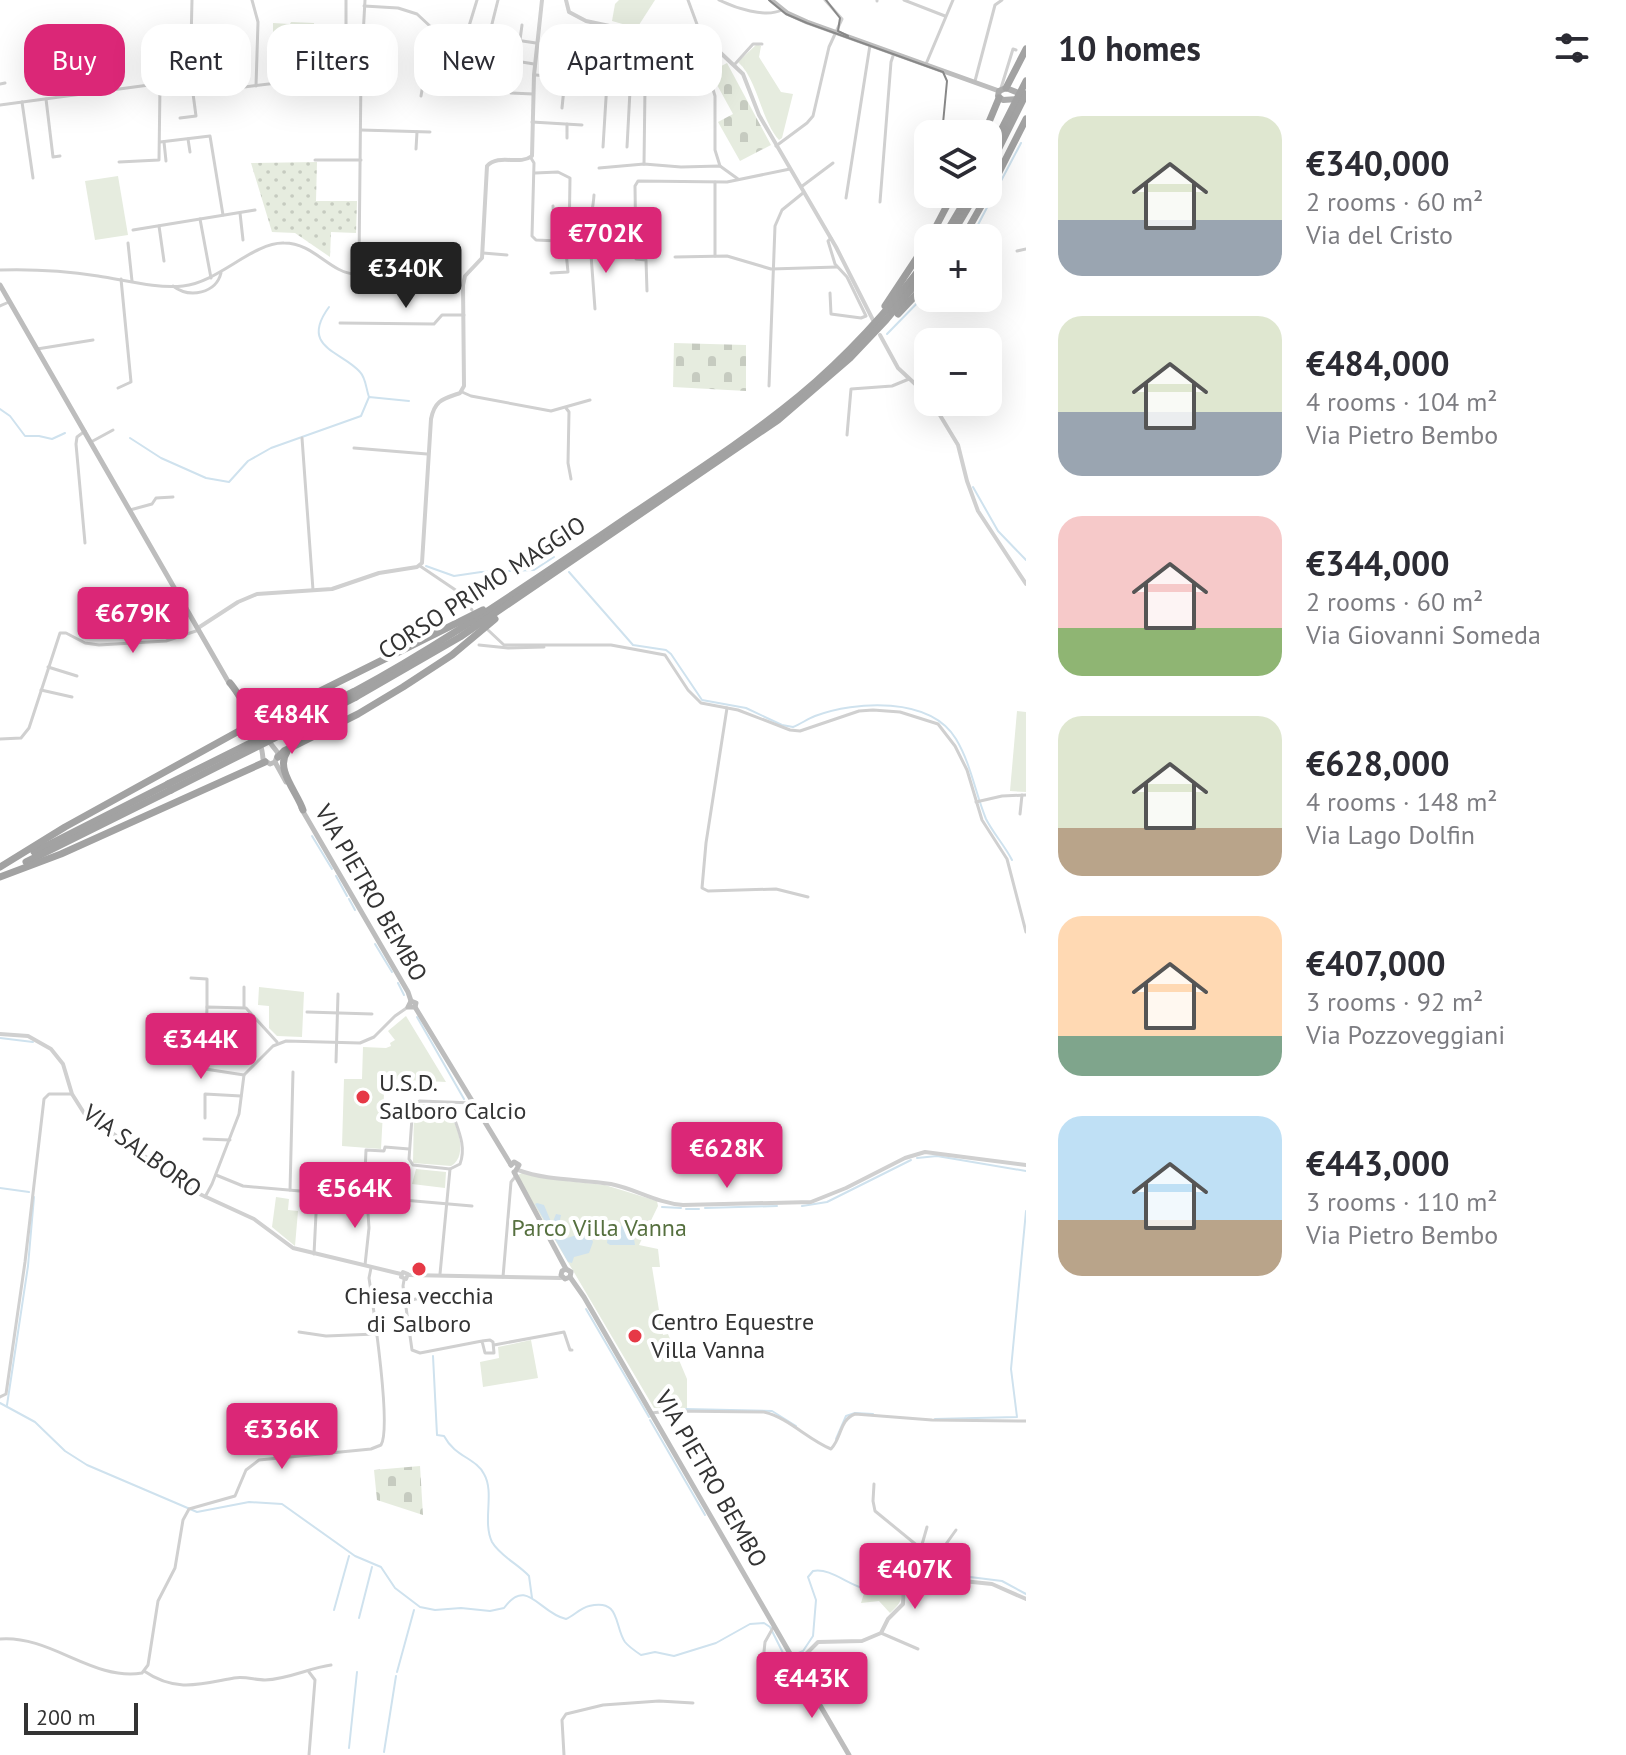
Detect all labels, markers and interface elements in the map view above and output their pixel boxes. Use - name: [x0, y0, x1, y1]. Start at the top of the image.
- chip: Buy: [24, 24, 125, 96]
- chip: Rent: [141, 24, 251, 96]
- chip: Filters: [267, 24, 398, 96]
- chip: New: [414, 24, 523, 96]
- chip: Apartment: [539, 24, 722, 96]
- text: 10 homes: [1058, 26, 1201, 70]
- icon: filters: [1550, 26, 1594, 70]
- map controls: [914, 120, 1002, 416]
- button: layers: [914, 120, 1002, 208]
- text: €340,000: [1306, 141, 1450, 185]
- icon: home: [1122, 148, 1218, 244]
- text: 2 rooms · 60 m²: [1306, 185, 1483, 218]
- pin: €702K: [550, 207, 662, 275]
- text: €702K: [568, 216, 644, 249]
- text: Via del Cristo: [1306, 218, 1453, 251]
- button: +: [914, 224, 1002, 312]
- pin: €340K: [350, 242, 462, 310]
- text: €340K: [368, 251, 444, 284]
- button: −: [914, 328, 1002, 416]
- text: €484,000: [1306, 341, 1450, 385]
- icon: home: [1122, 348, 1218, 444]
- text: 4 rooms · 104 m²: [1306, 385, 1498, 418]
- text: Via Pietro Bembo: [1306, 418, 1498, 451]
- street label: CORSO PRIMO MAGGIO: [372, 509, 591, 666]
- text: €344,000: [1306, 541, 1450, 585]
- icon: home: [1122, 548, 1218, 644]
- text: 2 rooms · 60 m²: [1306, 585, 1483, 618]
- pin: €679K: [77, 587, 189, 655]
- text: €679K: [95, 596, 171, 629]
- text: Via Giovanni Someda: [1306, 618, 1541, 651]
- pin: €484K: [236, 688, 348, 756]
- text: €484K: [254, 697, 330, 730]
- text: €628,000: [1306, 741, 1450, 785]
- icon: home: [1122, 748, 1218, 844]
- text: 4 rooms · 148 m²: [1306, 785, 1498, 818]
- street label: VIA PIETRO BEMBO: [308, 798, 435, 987]
- text: Via Lago Dolfin: [1306, 818, 1475, 851]
- text: €407,000: [1306, 941, 1445, 985]
- icon: home: [1122, 948, 1218, 1044]
- text: 3 rooms · 92 m²: [1306, 985, 1483, 1018]
- pin: €344K: [145, 1013, 257, 1081]
- text: Via Pozzoveggiani: [1306, 1018, 1505, 1051]
- text: €344K: [163, 1022, 239, 1055]
- place label: U.S.D. Salboro Calcio: [379, 1067, 526, 1126]
- marker: U.S.D. Salboro Calcio: [354, 1088, 372, 1106]
- street label: VIA SALBORO: [76, 1097, 208, 1204]
- pin: €628K: [671, 1122, 783, 1190]
- text: €628K: [689, 1131, 765, 1164]
- text: €443,000: [1306, 1141, 1450, 1185]
- icon: home: [1122, 1148, 1218, 1244]
- pin: €564K: [299, 1162, 411, 1230]
- text: €564K: [317, 1171, 393, 1204]
- text: 3 rooms · 110 m²: [1306, 1185, 1498, 1218]
- park label: Parco Villa Vanna: [511, 1212, 687, 1243]
- text: Via Pietro Bembo: [1306, 1218, 1498, 1251]
- marker: Chiesa vecchia di Salboro: [410, 1260, 428, 1278]
- place label: Chiesa vecchia di Salboro: [344, 1280, 494, 1339]
- place label: Centro Equestre Villa Vanna: [650, 1306, 814, 1365]
- marker: Centro Equestre Villa Vanna: [626, 1327, 644, 1345]
- street label: VIA PIETRO BEMBO: [648, 1384, 775, 1573]
- pin: €336K: [226, 1403, 338, 1471]
- text: €336K: [244, 1412, 320, 1445]
- pin: €407K: [859, 1543, 971, 1611]
- text: €407K: [877, 1552, 953, 1585]
- pin: €443K: [756, 1652, 868, 1720]
- text: €443K: [774, 1661, 850, 1694]
- scale bar: [24, 1699, 138, 1735]
- text: 200 m: [36, 1703, 96, 1731]

